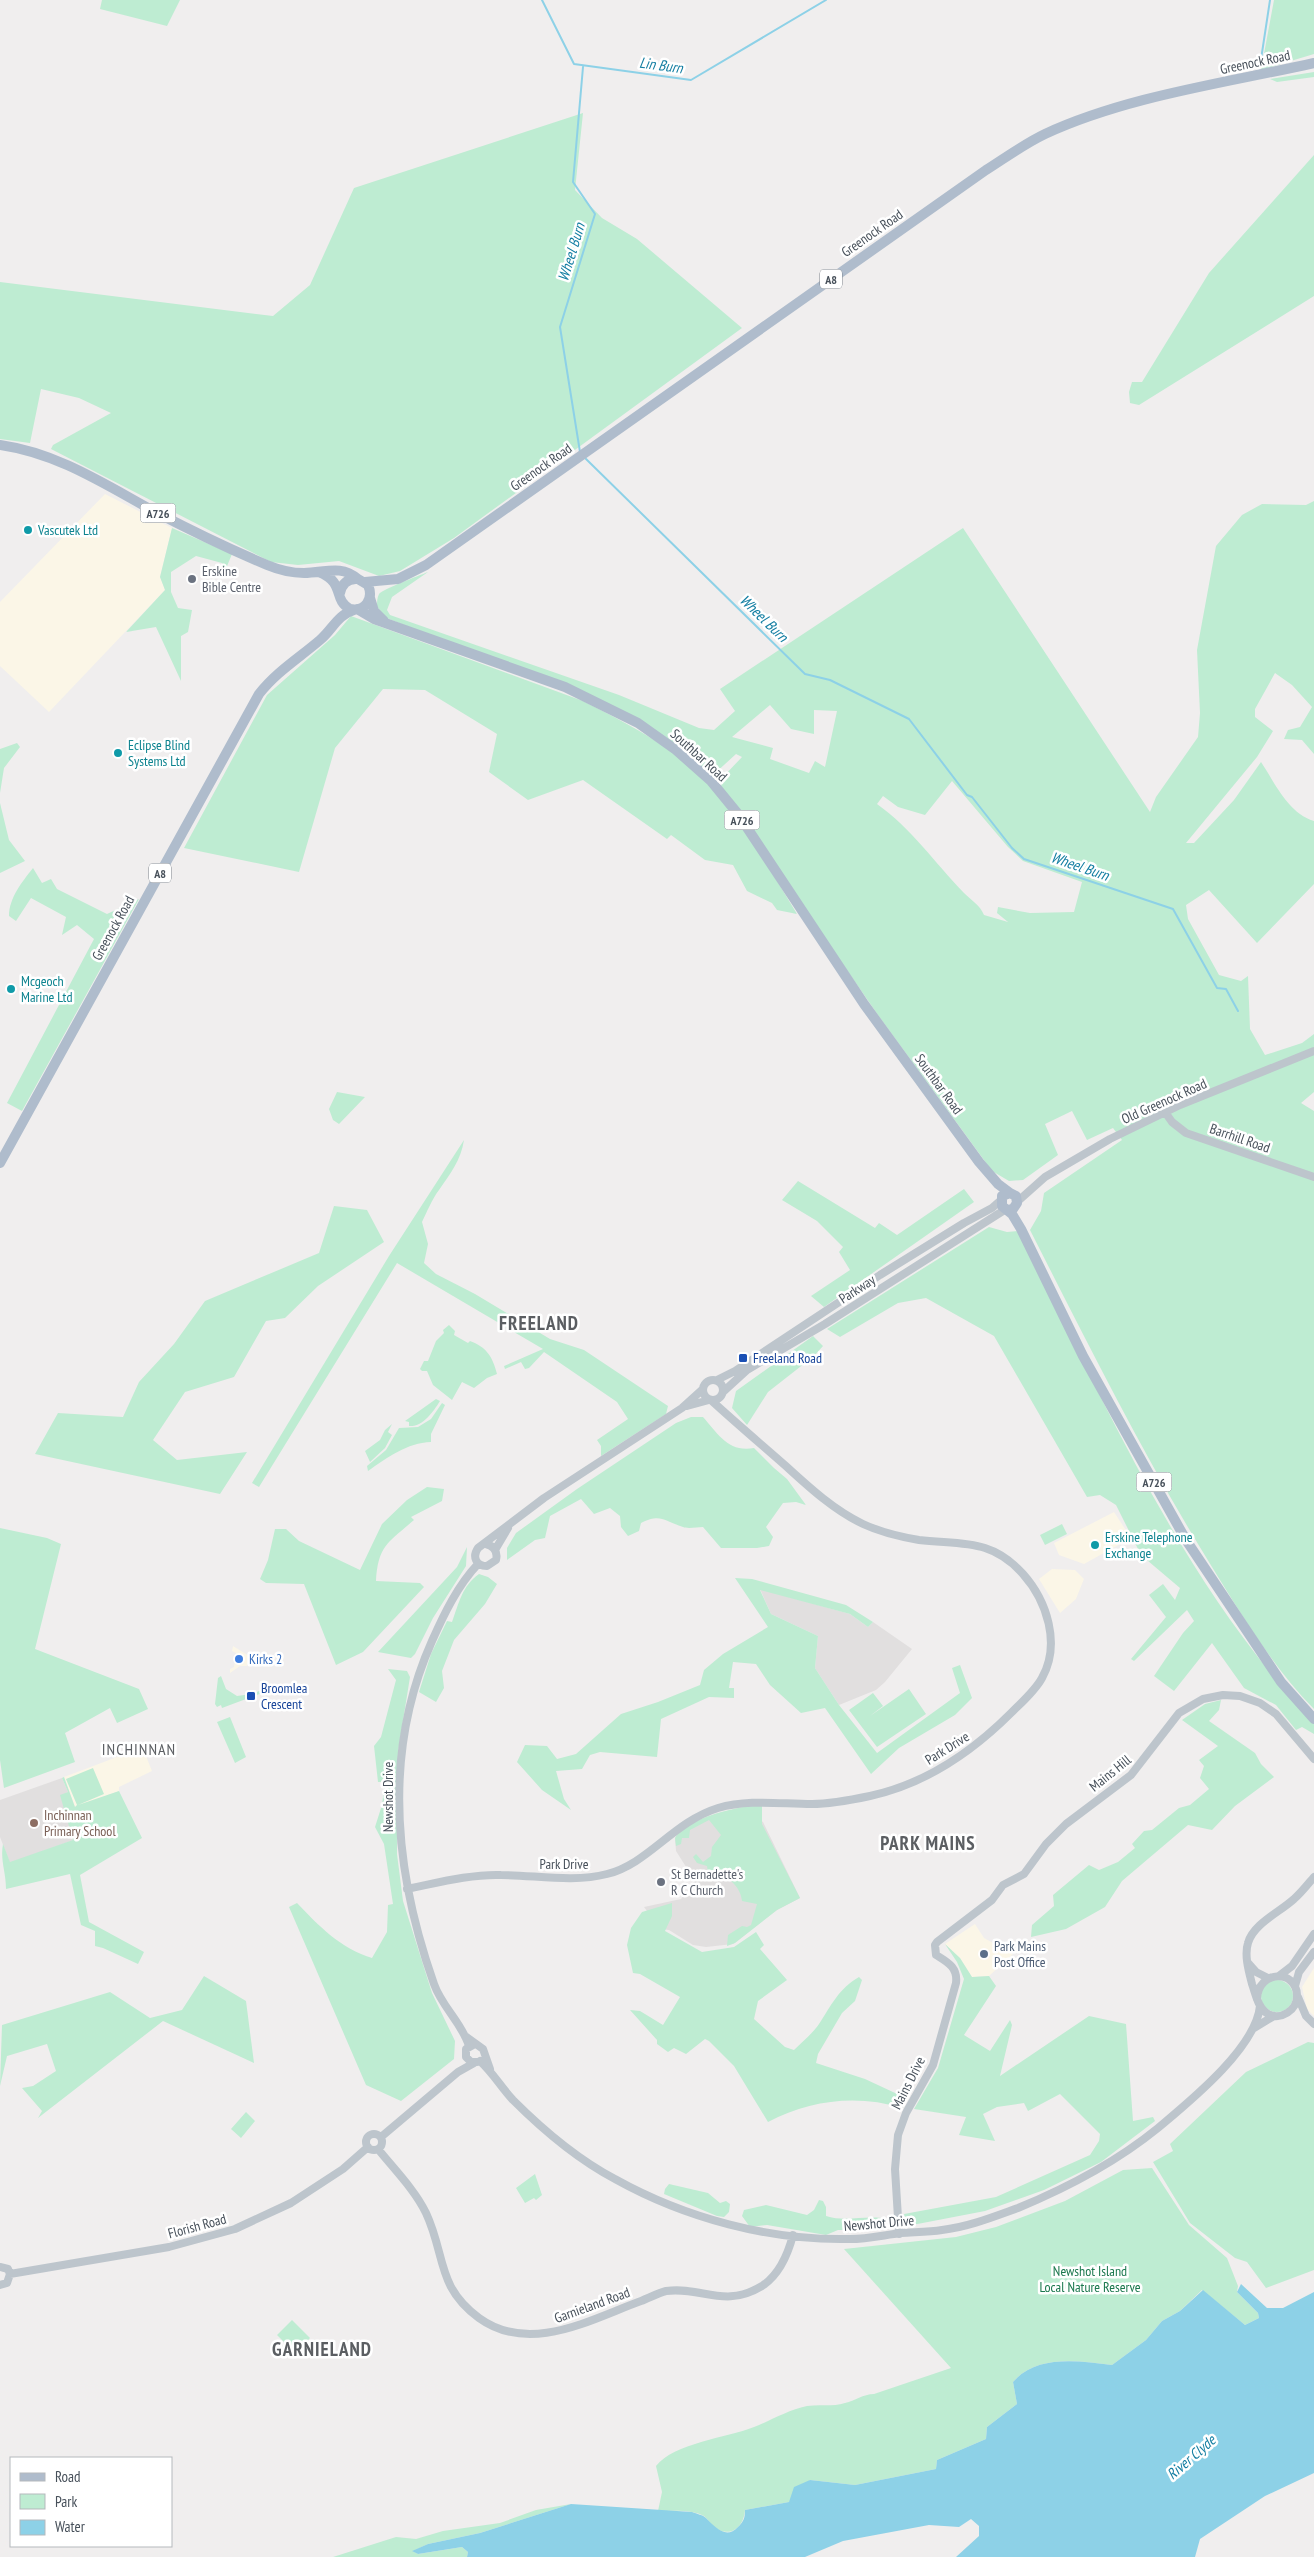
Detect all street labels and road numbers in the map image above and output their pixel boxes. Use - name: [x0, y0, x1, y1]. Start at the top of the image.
- street label: Greenock Road: [1218, 46, 1292, 78]
- street label: Greenock Road: [838, 205, 906, 261]
- road number: A8: [820, 270, 842, 288]
- street label: Greenock Road: [507, 439, 575, 495]
- road number: A726: [140, 503, 176, 522]
- street label: Southbar Road: [667, 725, 731, 785]
- road number: A726: [724, 810, 760, 830]
- road number: A8: [149, 864, 171, 882]
- street label: Greenock Road: [88, 892, 138, 964]
- street label: Southbar Road: [911, 1050, 967, 1118]
- street label: Old Greenock Road: [1119, 1074, 1209, 1128]
- street label: Barrhill Road: [1208, 1119, 1272, 1157]
- street label: Parkway: [835, 1270, 879, 1307]
- road number: A726: [1136, 1472, 1172, 1491]
- street label: Park Drive: [922, 1727, 973, 1769]
- street label: Mains Hill: [1086, 1750, 1135, 1795]
- street label: Newshot Drive: [379, 1761, 397, 1832]
- street label: Park Drive: [540, 1855, 589, 1873]
- street label: Mains Drive: [887, 2053, 929, 2112]
- street label: Florish Road: [166, 2210, 228, 2242]
- street label: Newshot Drive: [843, 2211, 915, 2235]
- street label: Garnieland Road: [552, 2283, 632, 2327]

